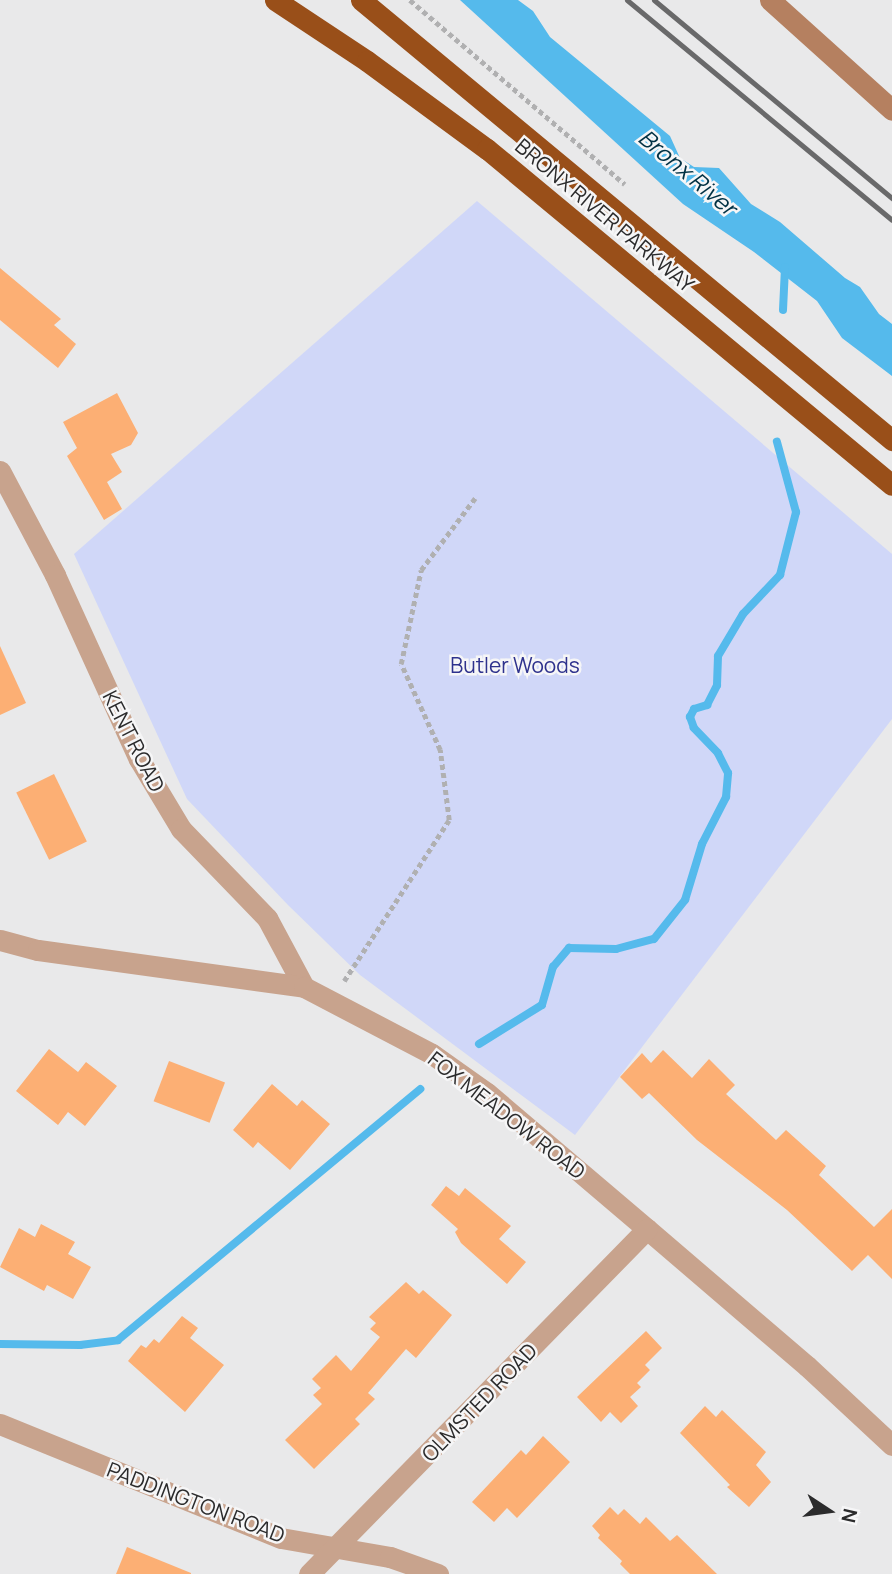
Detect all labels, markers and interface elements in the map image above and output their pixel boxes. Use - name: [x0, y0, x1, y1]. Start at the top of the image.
- water label: Bronx River: [634, 123, 742, 221]
- street label: BRONX RIVER PARKWAY: [511, 133, 699, 297]
- park label: Butler Woods: [450, 652, 580, 678]
- street label: KENT ROAD: [98, 686, 170, 796]
- street label: FOX MEADOW ROAD: [423, 1046, 591, 1184]
- street label: OLMSTED ROAD: [416, 1338, 542, 1466]
- street label: PADDINGTON ROAD: [103, 1456, 289, 1548]
- north arrow: [794, 1476, 864, 1546]
- text: N: [835, 1506, 864, 1525]

